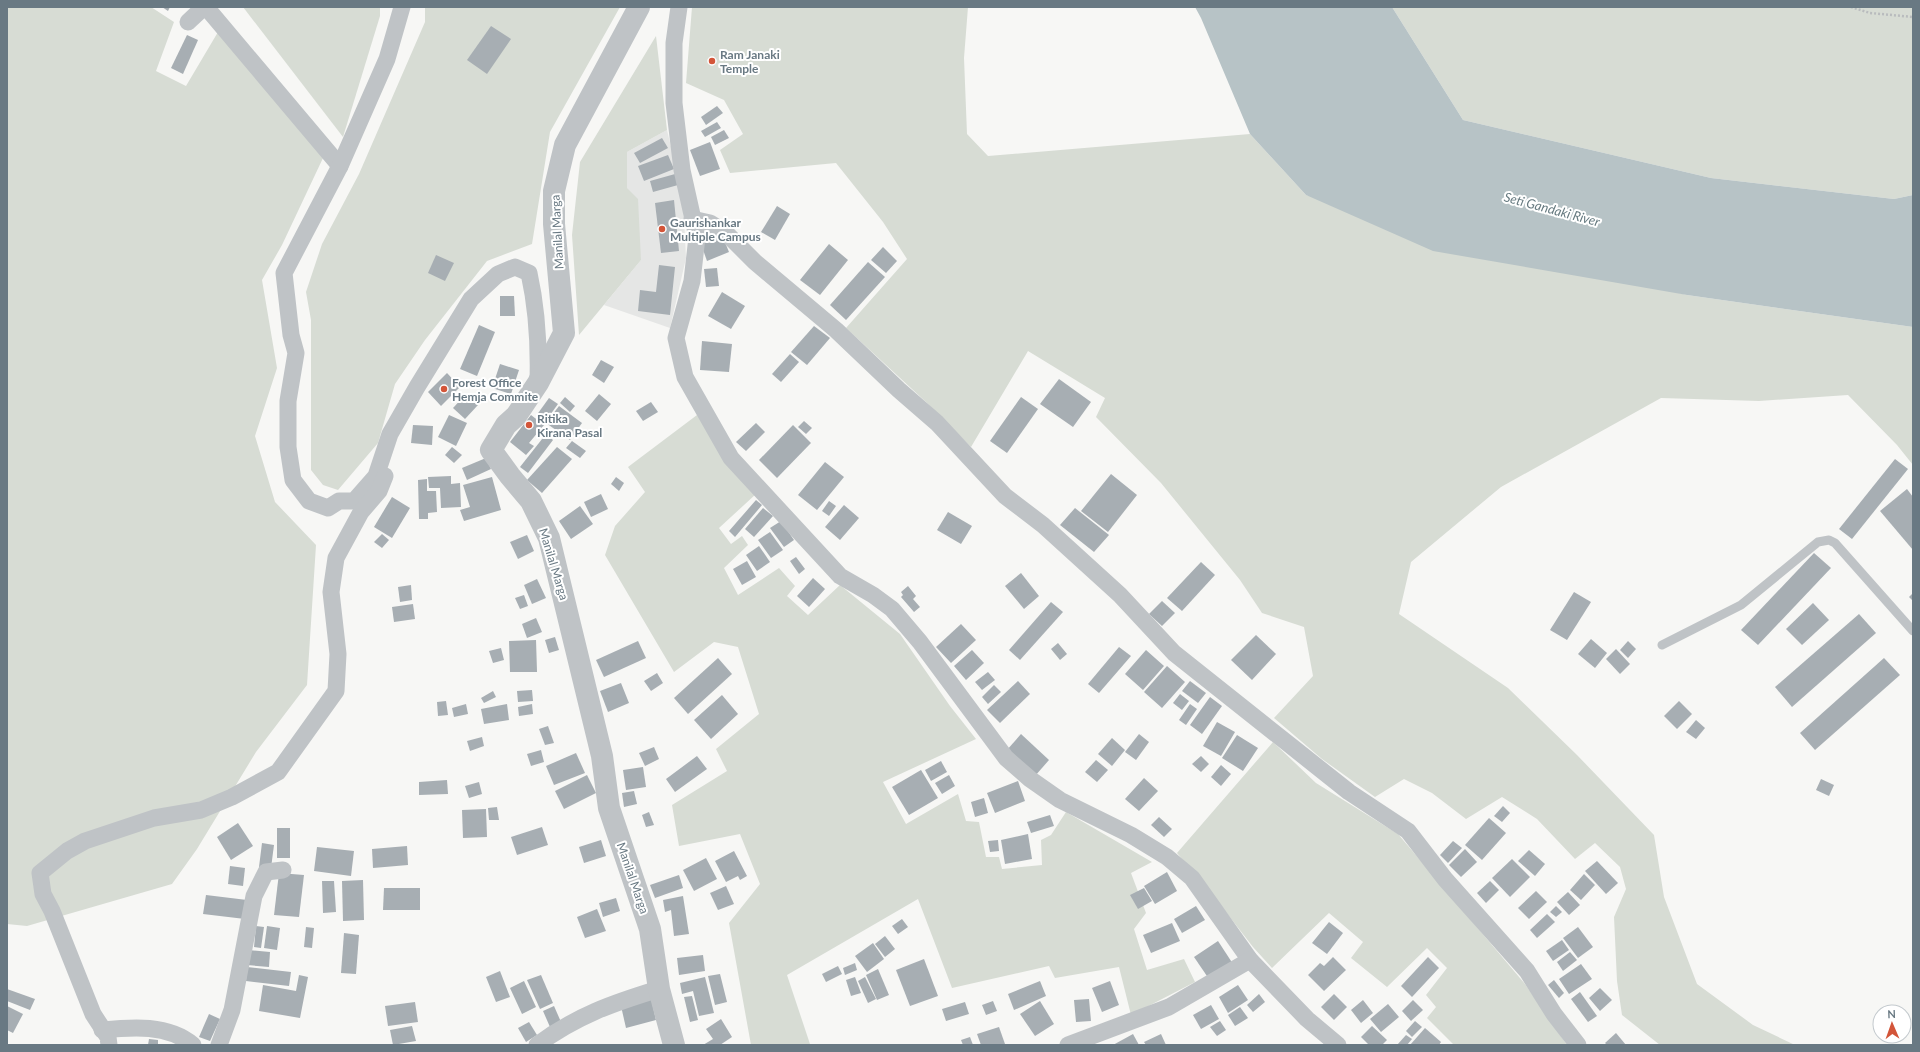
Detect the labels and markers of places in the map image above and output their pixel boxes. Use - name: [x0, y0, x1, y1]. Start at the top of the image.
- place label: Ram Janaki Temple: [720, 47, 780, 76]
- marker: Ram Janaki Temple: [707, 56, 717, 66]
- place label: Gaurishankar Multiple Campus: [670, 215, 761, 244]
- marker: Gaurishankar Multiple Campus: [657, 224, 667, 234]
- place label: Forest Office Hemja Commite: [452, 375, 539, 404]
- marker: Forest Office Hemja Commite: [439, 384, 449, 394]
- place label: Ritika Kirana Pasal: [537, 411, 602, 440]
- marker: Ritika Kirana Pasal: [524, 420, 534, 430]

